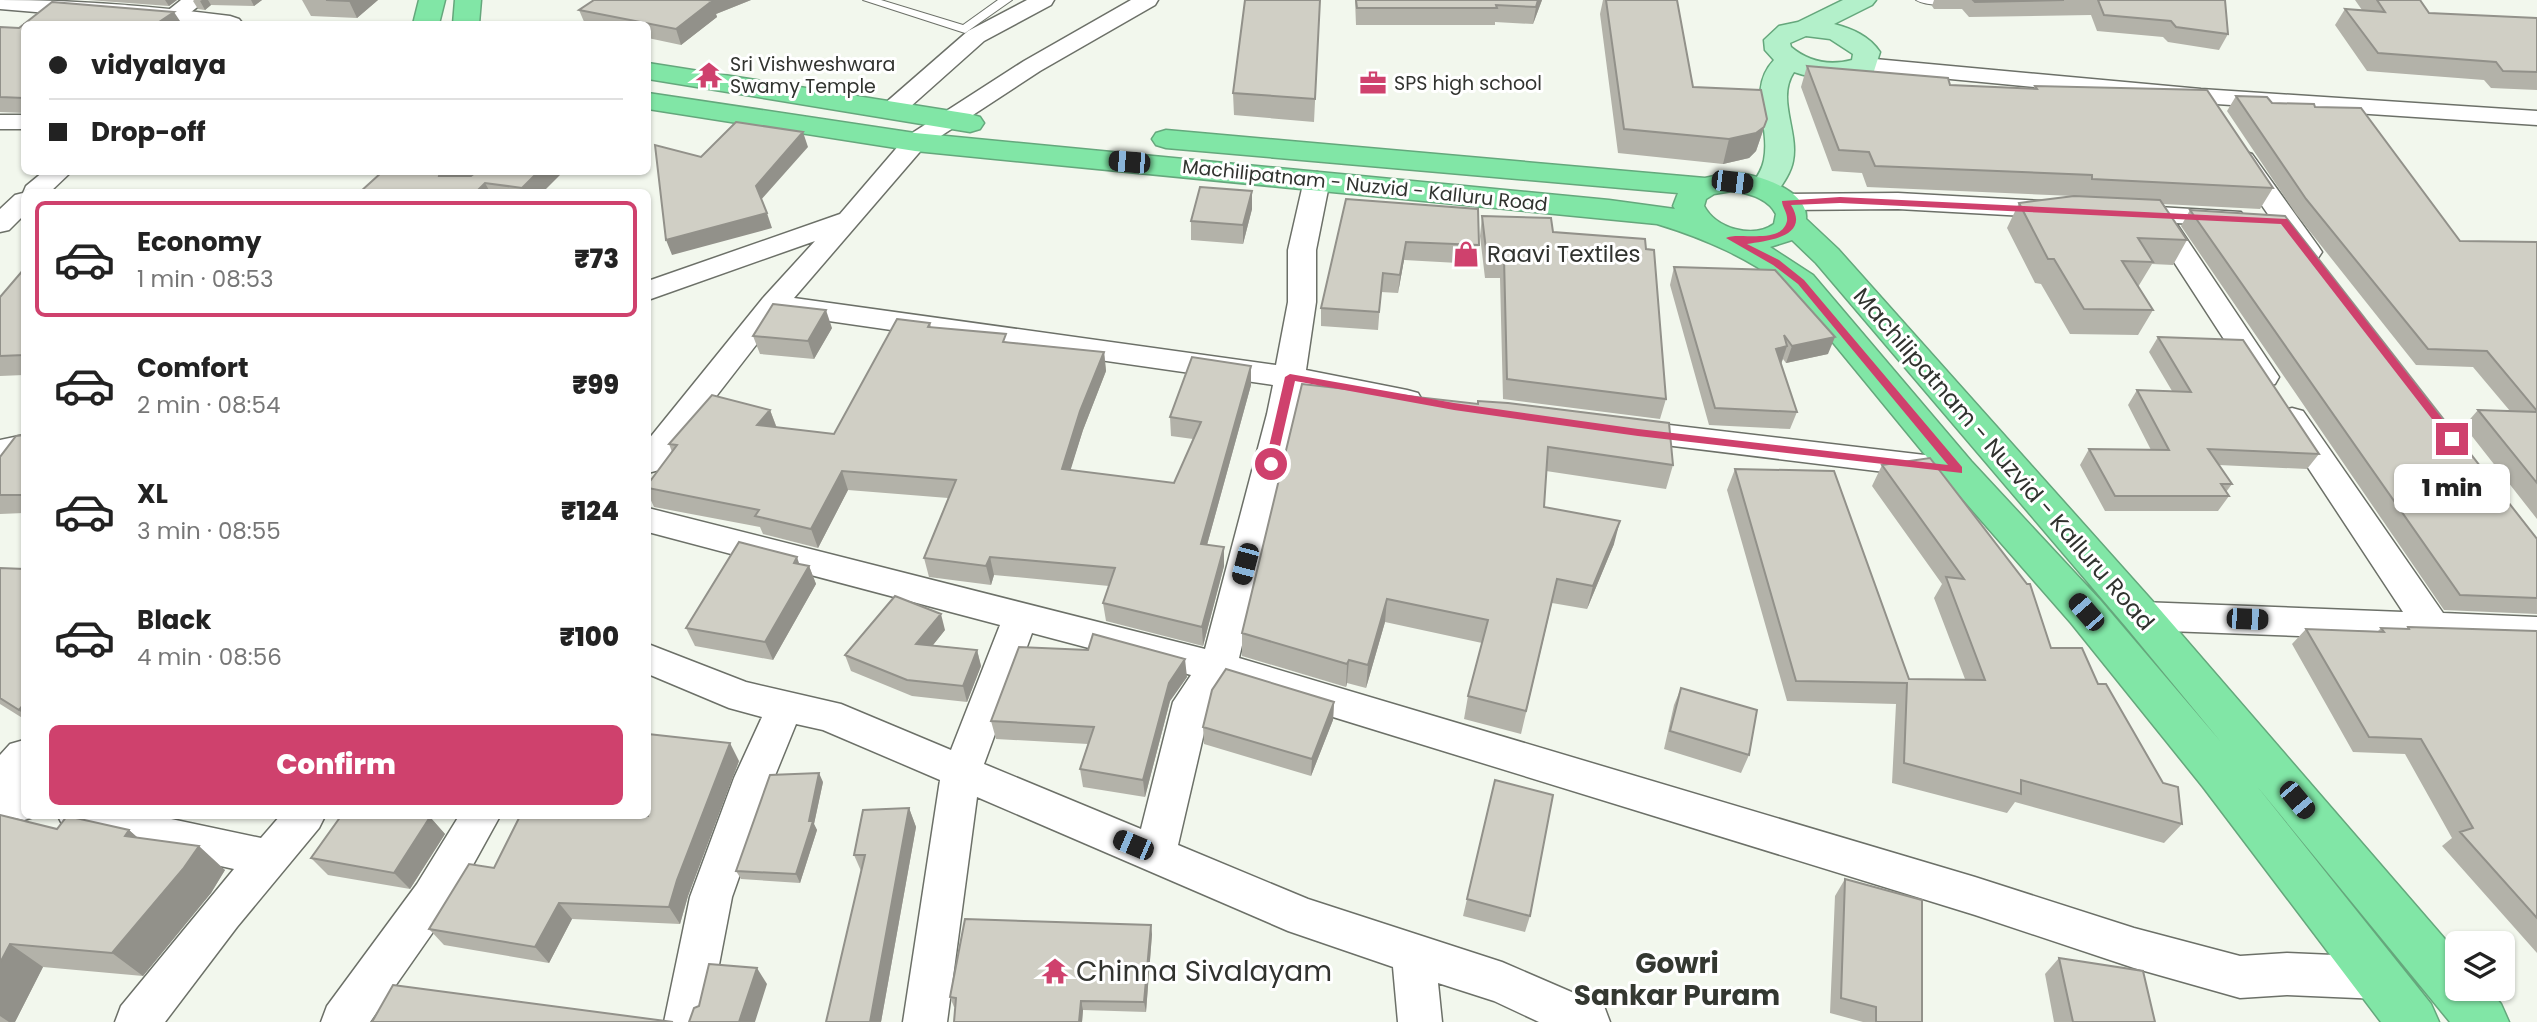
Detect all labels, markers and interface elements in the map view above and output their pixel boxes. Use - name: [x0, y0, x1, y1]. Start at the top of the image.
- text: vidyalaya: [91, 47, 226, 83]
- place label: Sri Vishweshwara Swamy Temple: [730, 51, 895, 100]
- temple icon: Sri Vishweshwara Swamy Temple: [694, 60, 724, 90]
- office icon: SPS high school: [1358, 68, 1388, 98]
- place label: SPS high school: [1394, 70, 1542, 97]
- text: Drop-off: [91, 114, 206, 150]
- car: [1108, 150, 1151, 174]
- street label: Machilipatnam - Nuzvid - Kalluru Road: [1181, 153, 1549, 218]
- car: [1710, 169, 1755, 195]
- text: Economy: [137, 224, 261, 260]
- icon: car: [53, 228, 116, 291]
- place label: Raavi Textiles: [1487, 238, 1640, 270]
- shop icon: Raavi Textiles: [1451, 239, 1481, 269]
- text: ₹73: [574, 241, 619, 277]
- text: 1 min · 08:53: [137, 263, 274, 295]
- street label: Machilipatnam - Nuzvid - Kalluru Road: [1846, 281, 2162, 637]
- text: Comfort: [137, 350, 249, 386]
- icon: car: [53, 354, 116, 417]
- text: ₹99: [572, 367, 619, 403]
- text: 2 min · 08:54: [137, 389, 280, 421]
- route end: [2436, 423, 2468, 455]
- route start: [1255, 448, 1287, 480]
- callout: 1 min: [2394, 464, 2510, 512]
- text: 1 min: [2422, 472, 2482, 504]
- text: XL: [137, 476, 168, 512]
- icon: car: [53, 480, 116, 543]
- text: ₹124: [561, 493, 619, 529]
- text: 3 min · 08:55: [137, 515, 281, 547]
- car: [1230, 541, 1261, 587]
- car: [2065, 589, 2108, 635]
- text: Black: [137, 602, 211, 638]
- icon: car: [53, 606, 116, 669]
- car: [2226, 608, 2269, 630]
- text: ₹100: [559, 619, 619, 655]
- text: 4 min · 08:56: [137, 641, 282, 673]
- button: Confirm: [49, 725, 623, 805]
- car: [2276, 777, 2319, 823]
- car: [1110, 827, 1157, 863]
- map controls: [2445, 931, 2515, 1001]
- button: layers: [2445, 931, 2515, 1001]
- district label: Gowri Sankar Puram: [1574, 944, 1780, 1015]
- place label: Chinna Sivalayam: [1076, 952, 1332, 991]
- temple icon: Chinna Sivalayam: [1040, 956, 1070, 986]

